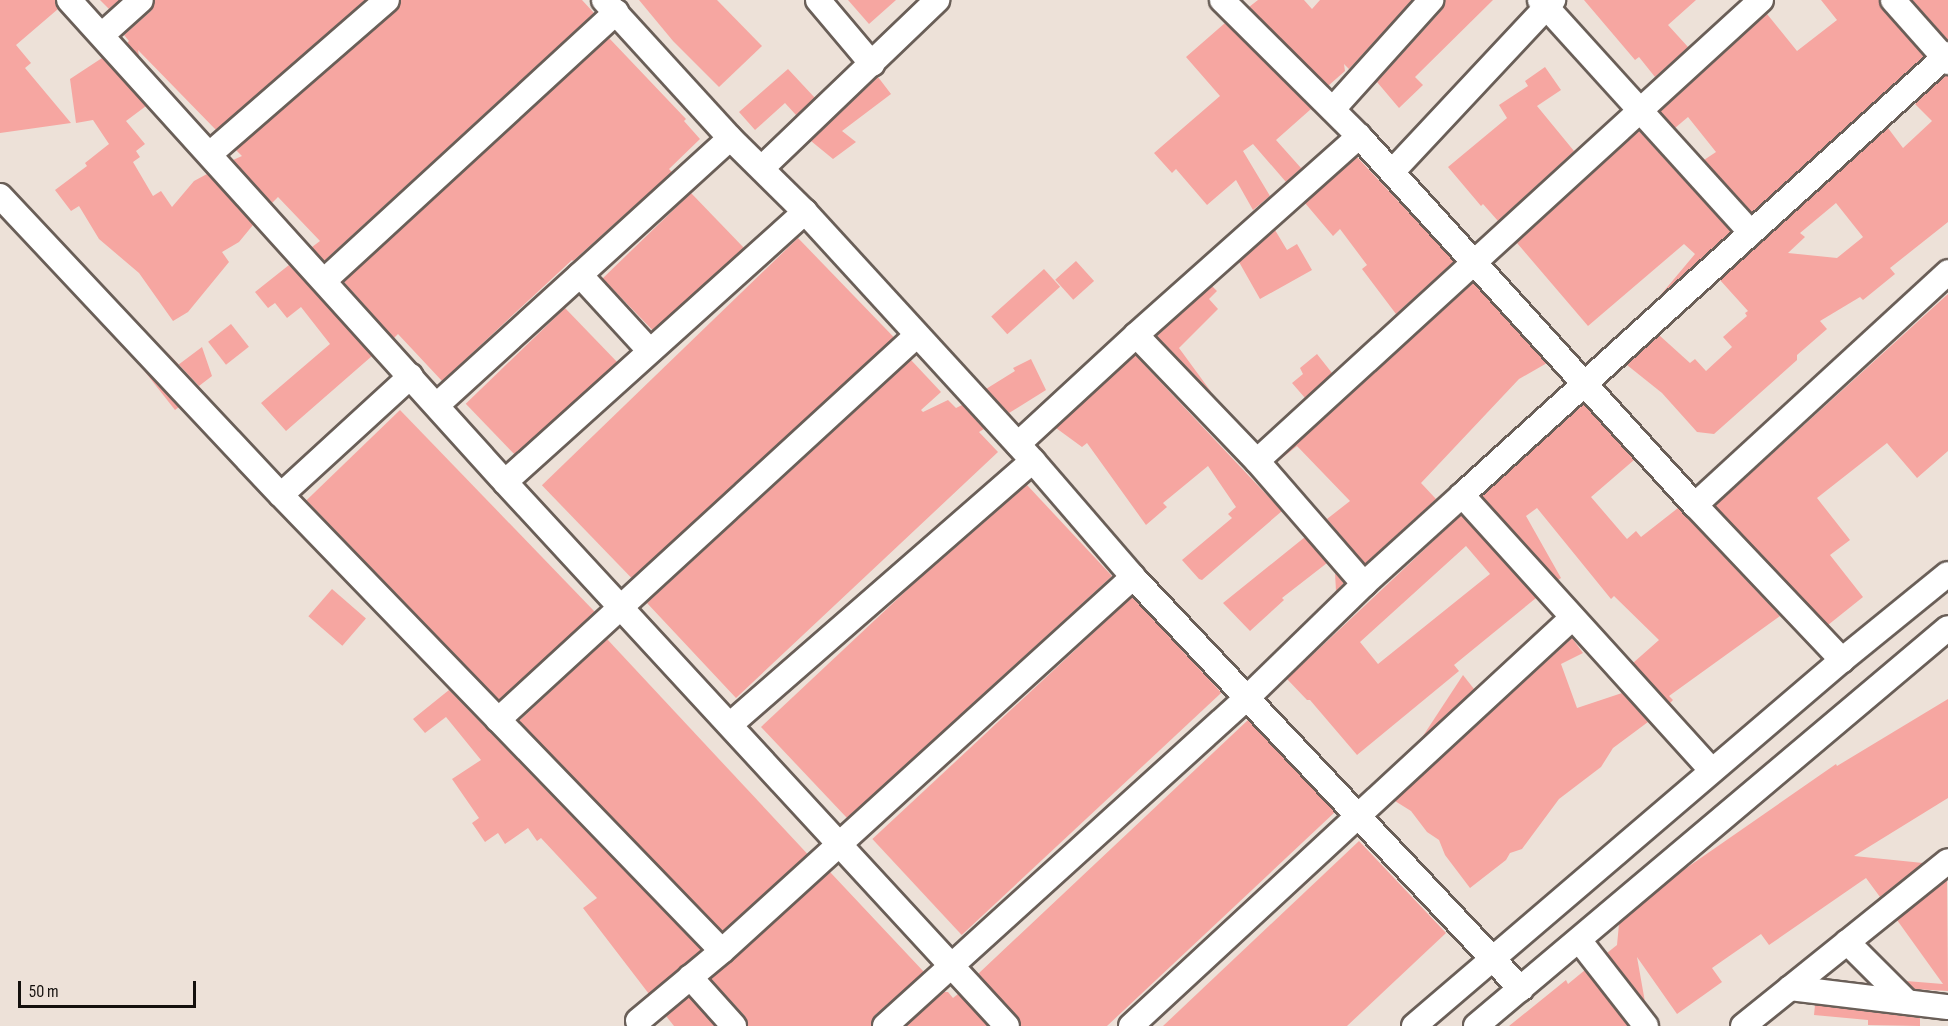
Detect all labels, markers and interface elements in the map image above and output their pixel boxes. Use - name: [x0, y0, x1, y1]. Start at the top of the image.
- scale bar: [21, 969, 200, 1007]
- text: 50 m: [29, 981, 59, 1002]

